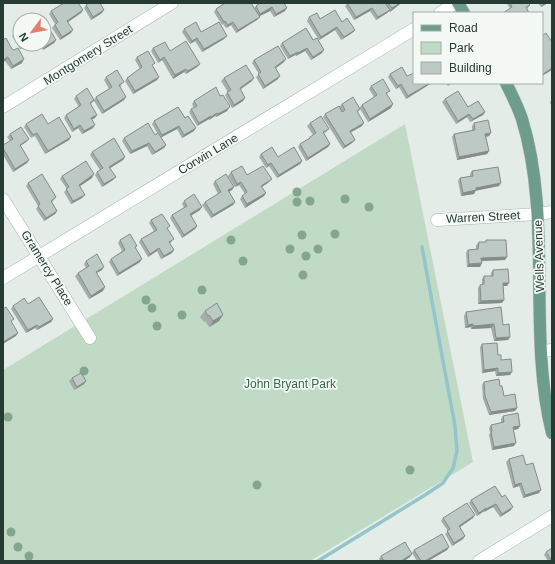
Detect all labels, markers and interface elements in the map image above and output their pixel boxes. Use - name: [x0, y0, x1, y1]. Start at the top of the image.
- north arrow: [12, 12, 52, 52]
- legend: [413, 12, 543, 84]
- text: Road: [449, 21, 478, 35]
- street label: Montgomery Street: [41, 22, 136, 88]
- text: N: [16, 31, 31, 44]
- text: Park: [449, 41, 475, 55]
- text: Building: [449, 61, 492, 75]
- street label: Corwin Lane: [176, 130, 241, 177]
- street label: Warren Street: [446, 208, 521, 226]
- street label: Wells Avenue: [531, 219, 547, 292]
- street label: Gramercy Place: [18, 228, 76, 308]
- park label: John Bryant Park: [244, 377, 337, 391]

